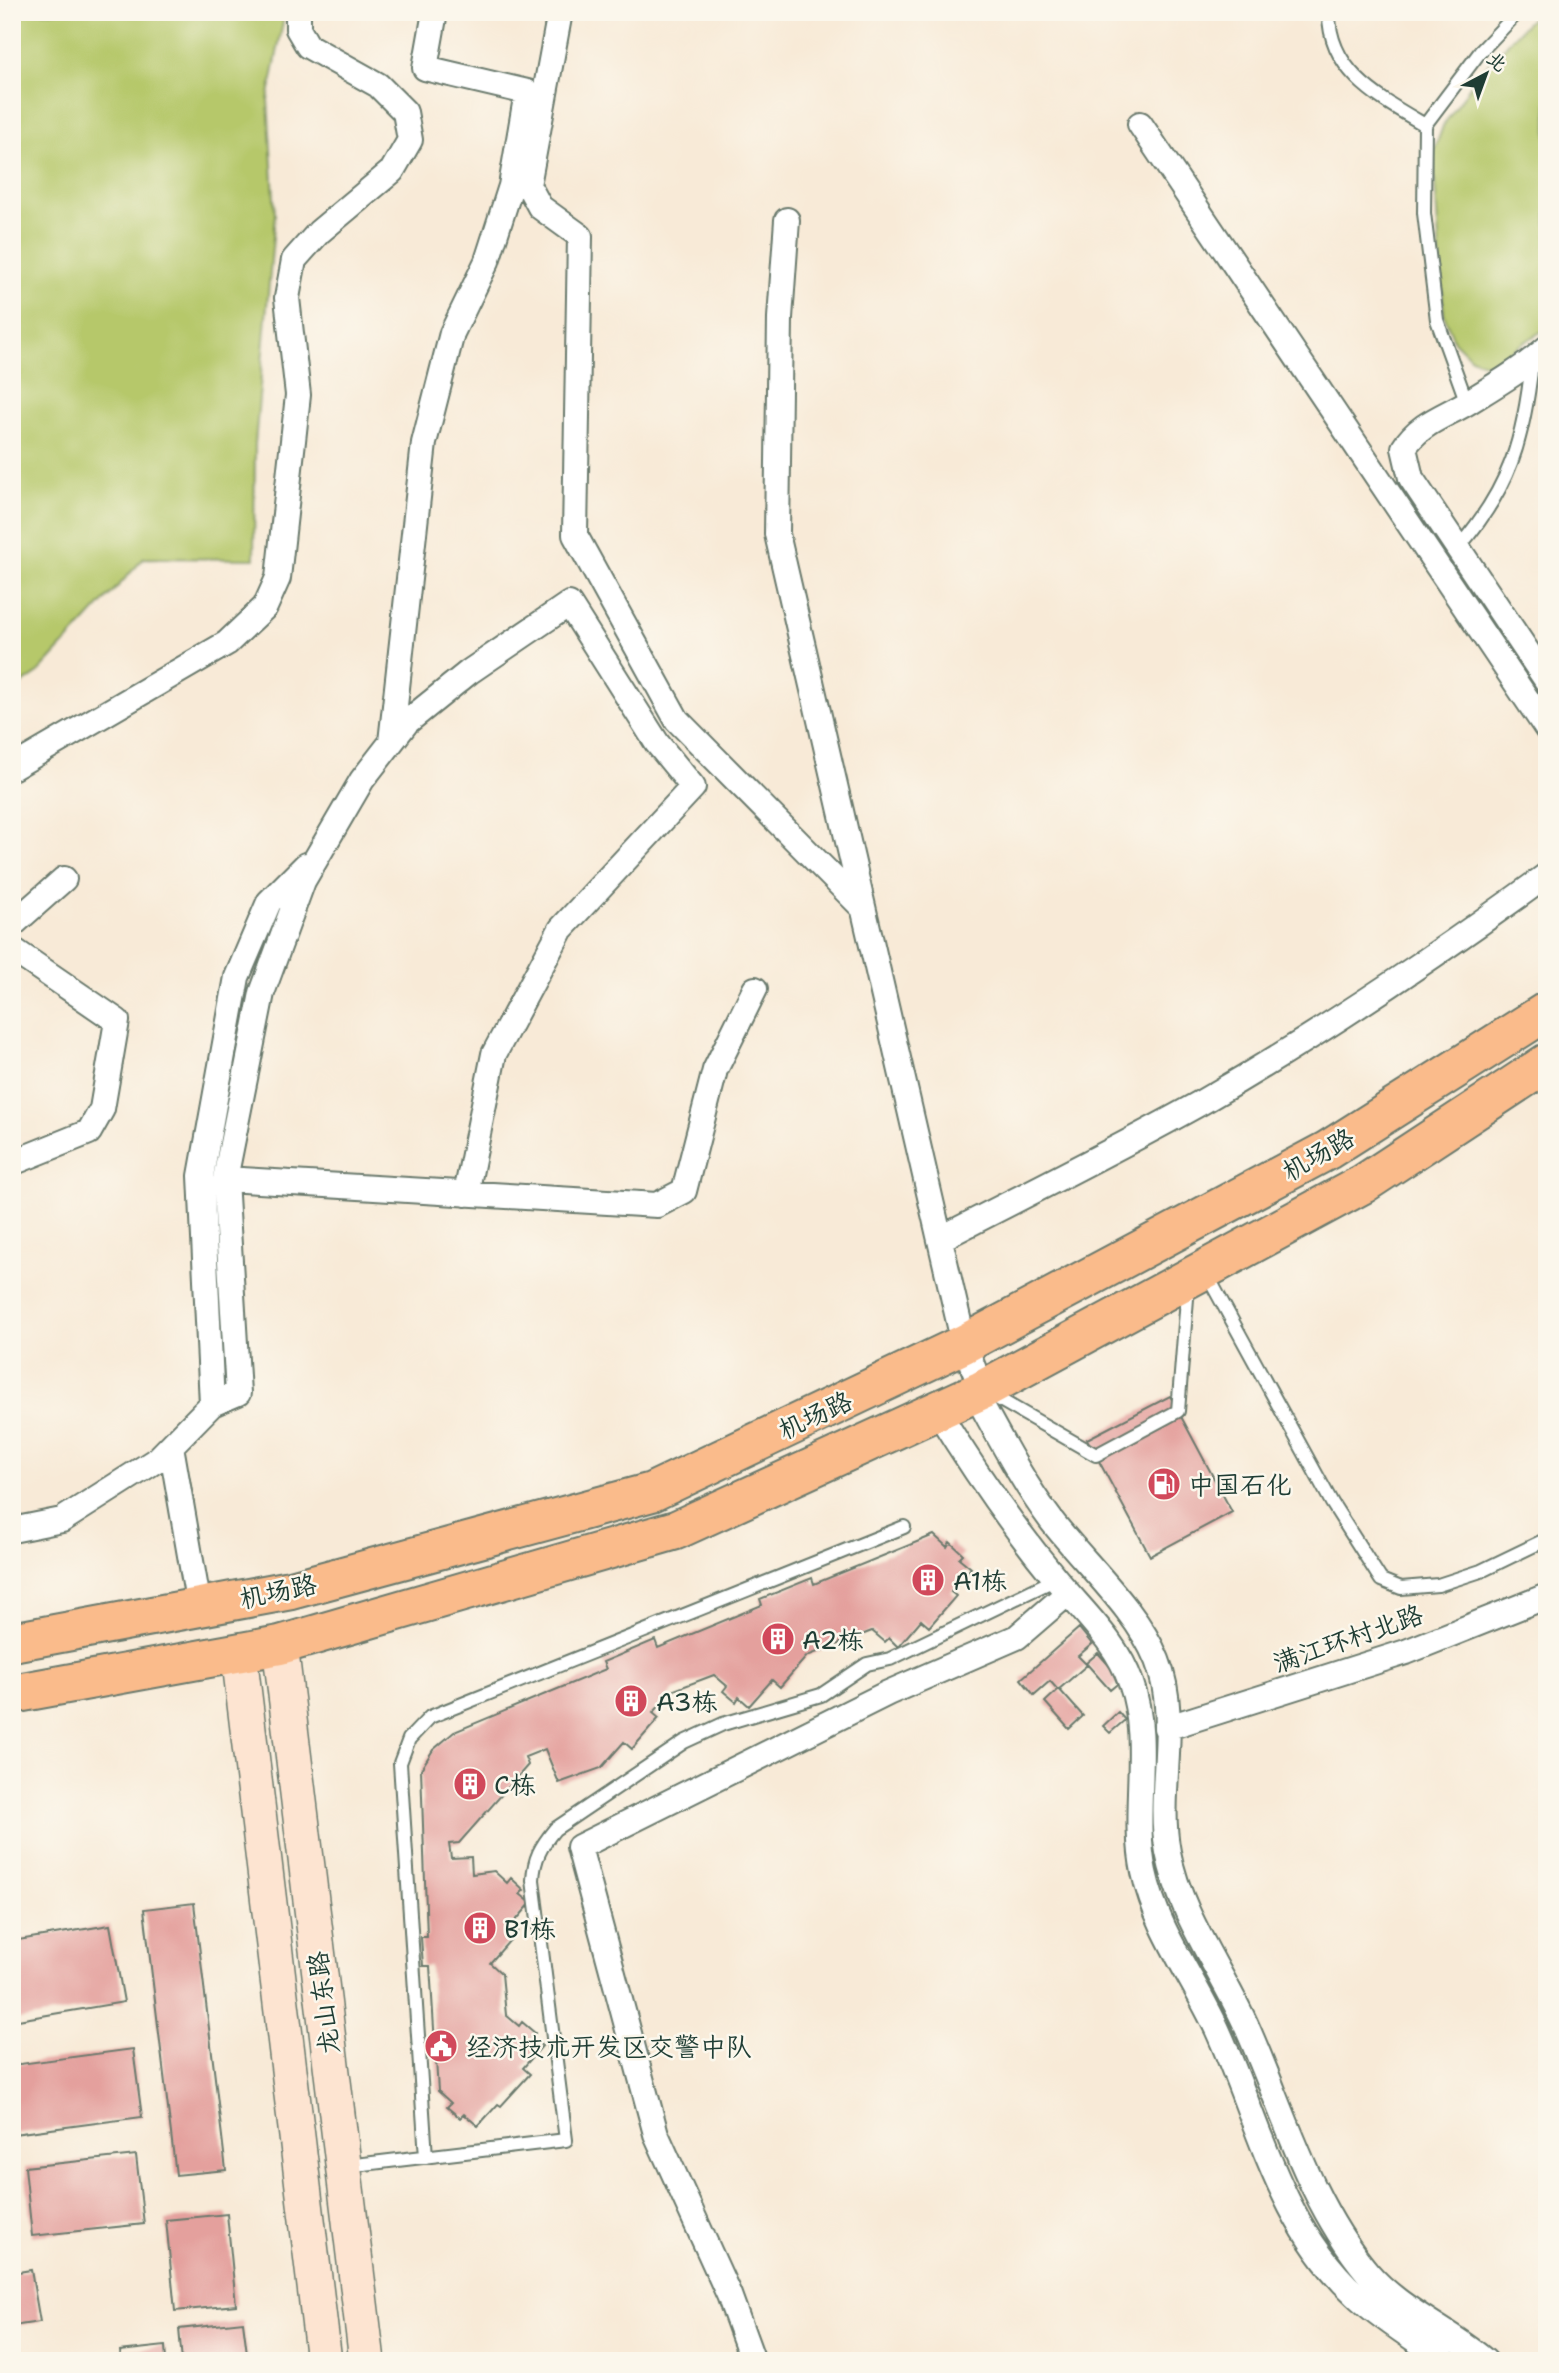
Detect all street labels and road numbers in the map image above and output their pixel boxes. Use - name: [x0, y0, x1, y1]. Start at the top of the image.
- street label: 机场路: [1275, 1119, 1361, 1189]
- street label: 机场路: [772, 1383, 858, 1447]
- street label: 机场路: [236, 1566, 320, 1616]
- street label: 满江环村北路: [1269, 1596, 1427, 1680]
- street label: 龙山东路: [299, 1949, 347, 2057]

